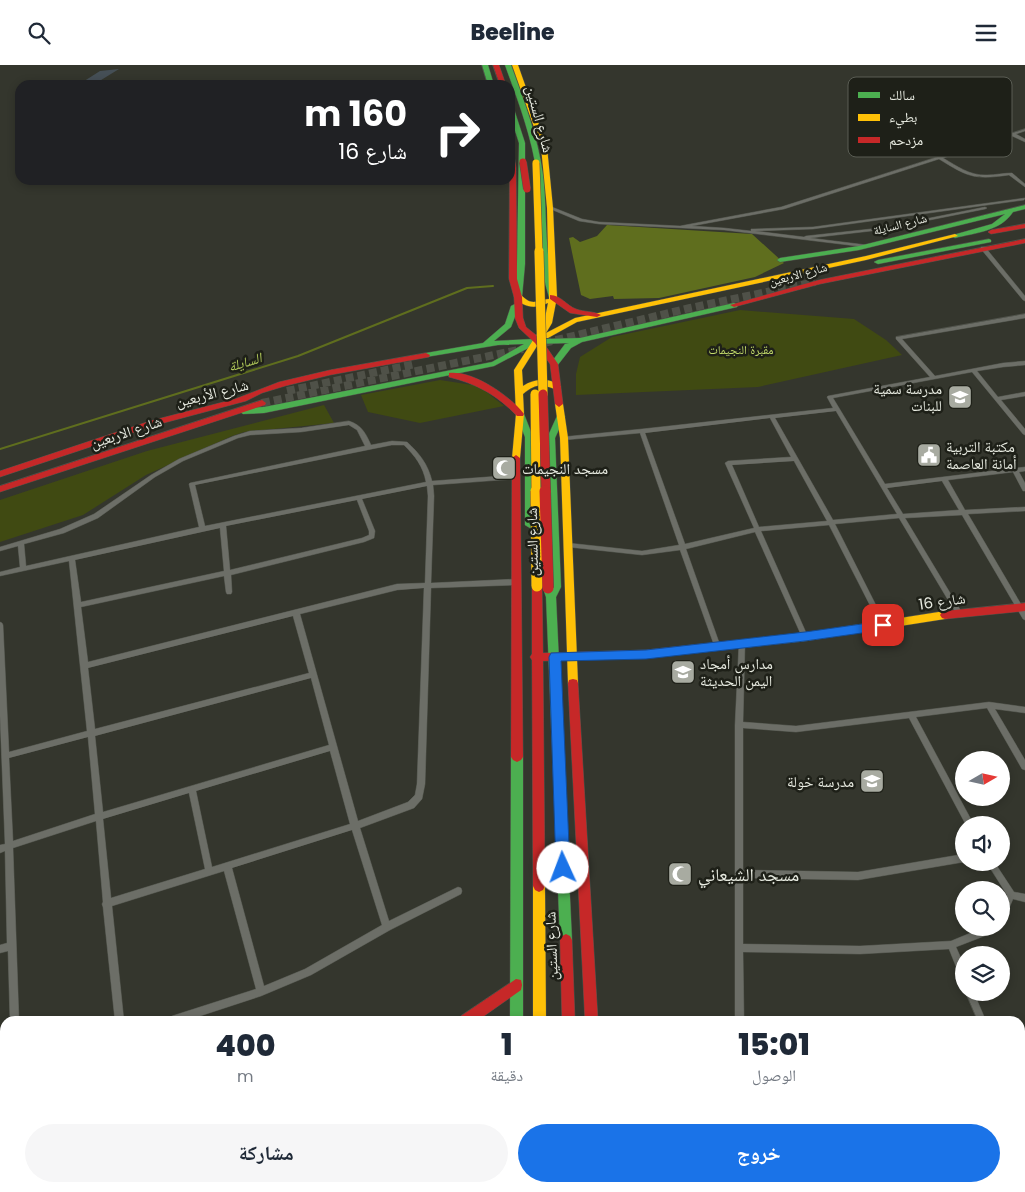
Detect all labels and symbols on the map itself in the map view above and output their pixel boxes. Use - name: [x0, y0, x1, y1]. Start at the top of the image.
- legend: [848, 77, 1012, 157]
- street label: شارع الستين: [521, 83, 559, 155]
- text: سالك: [889, 85, 915, 105]
- text: بطيء: [889, 107, 918, 129]
- text: مزدحم: [889, 130, 923, 150]
- street label: شارع السايلة: [871, 209, 929, 239]
- street label: شارع الاربعين: [767, 258, 829, 290]
- park label: مقبرة النجيمات: [708, 341, 774, 358]
- water label: السايلة: [226, 347, 266, 376]
- street label: شارع الأربعين: [173, 374, 251, 412]
- place label: مدرسة سمية للبنات: [873, 378, 942, 416]
- school or university icon: مدرسة سمية للبنات: [947, 384, 973, 410]
- street label: شارع الاربعين: [87, 411, 165, 453]
- place label: مكتبة التربية أمانة العاصمة: [946, 436, 1017, 474]
- public building icon: مكتبة التربية أمانة العاصمة: [916, 442, 942, 468]
- mosque icon: مسجد النجيمات: [491, 455, 517, 481]
- place label: مسجد النجيمات: [522, 458, 608, 479]
- street label: شارع الستين: [521, 507, 543, 577]
- street label: شارع 16: [917, 587, 967, 615]
- pin: [862, 604, 904, 646]
- place label: مدارس أمجاد اليمن الحديثة: [700, 653, 773, 691]
- school or university icon: مدارس أمجاد اليمن الحديثة: [670, 659, 696, 685]
- north arrow: [955, 751, 1010, 806]
- school or university icon: مدرسة خولة: [859, 768, 885, 794]
- place label: مدرسة خولة: [787, 771, 854, 792]
- position arrow: [536, 841, 588, 893]
- mosque icon: مسجد الشيعاني: [667, 861, 693, 887]
- place label: مسجد الشيعاني: [698, 862, 799, 889]
- street label: شارع الستين: [539, 911, 563, 981]

